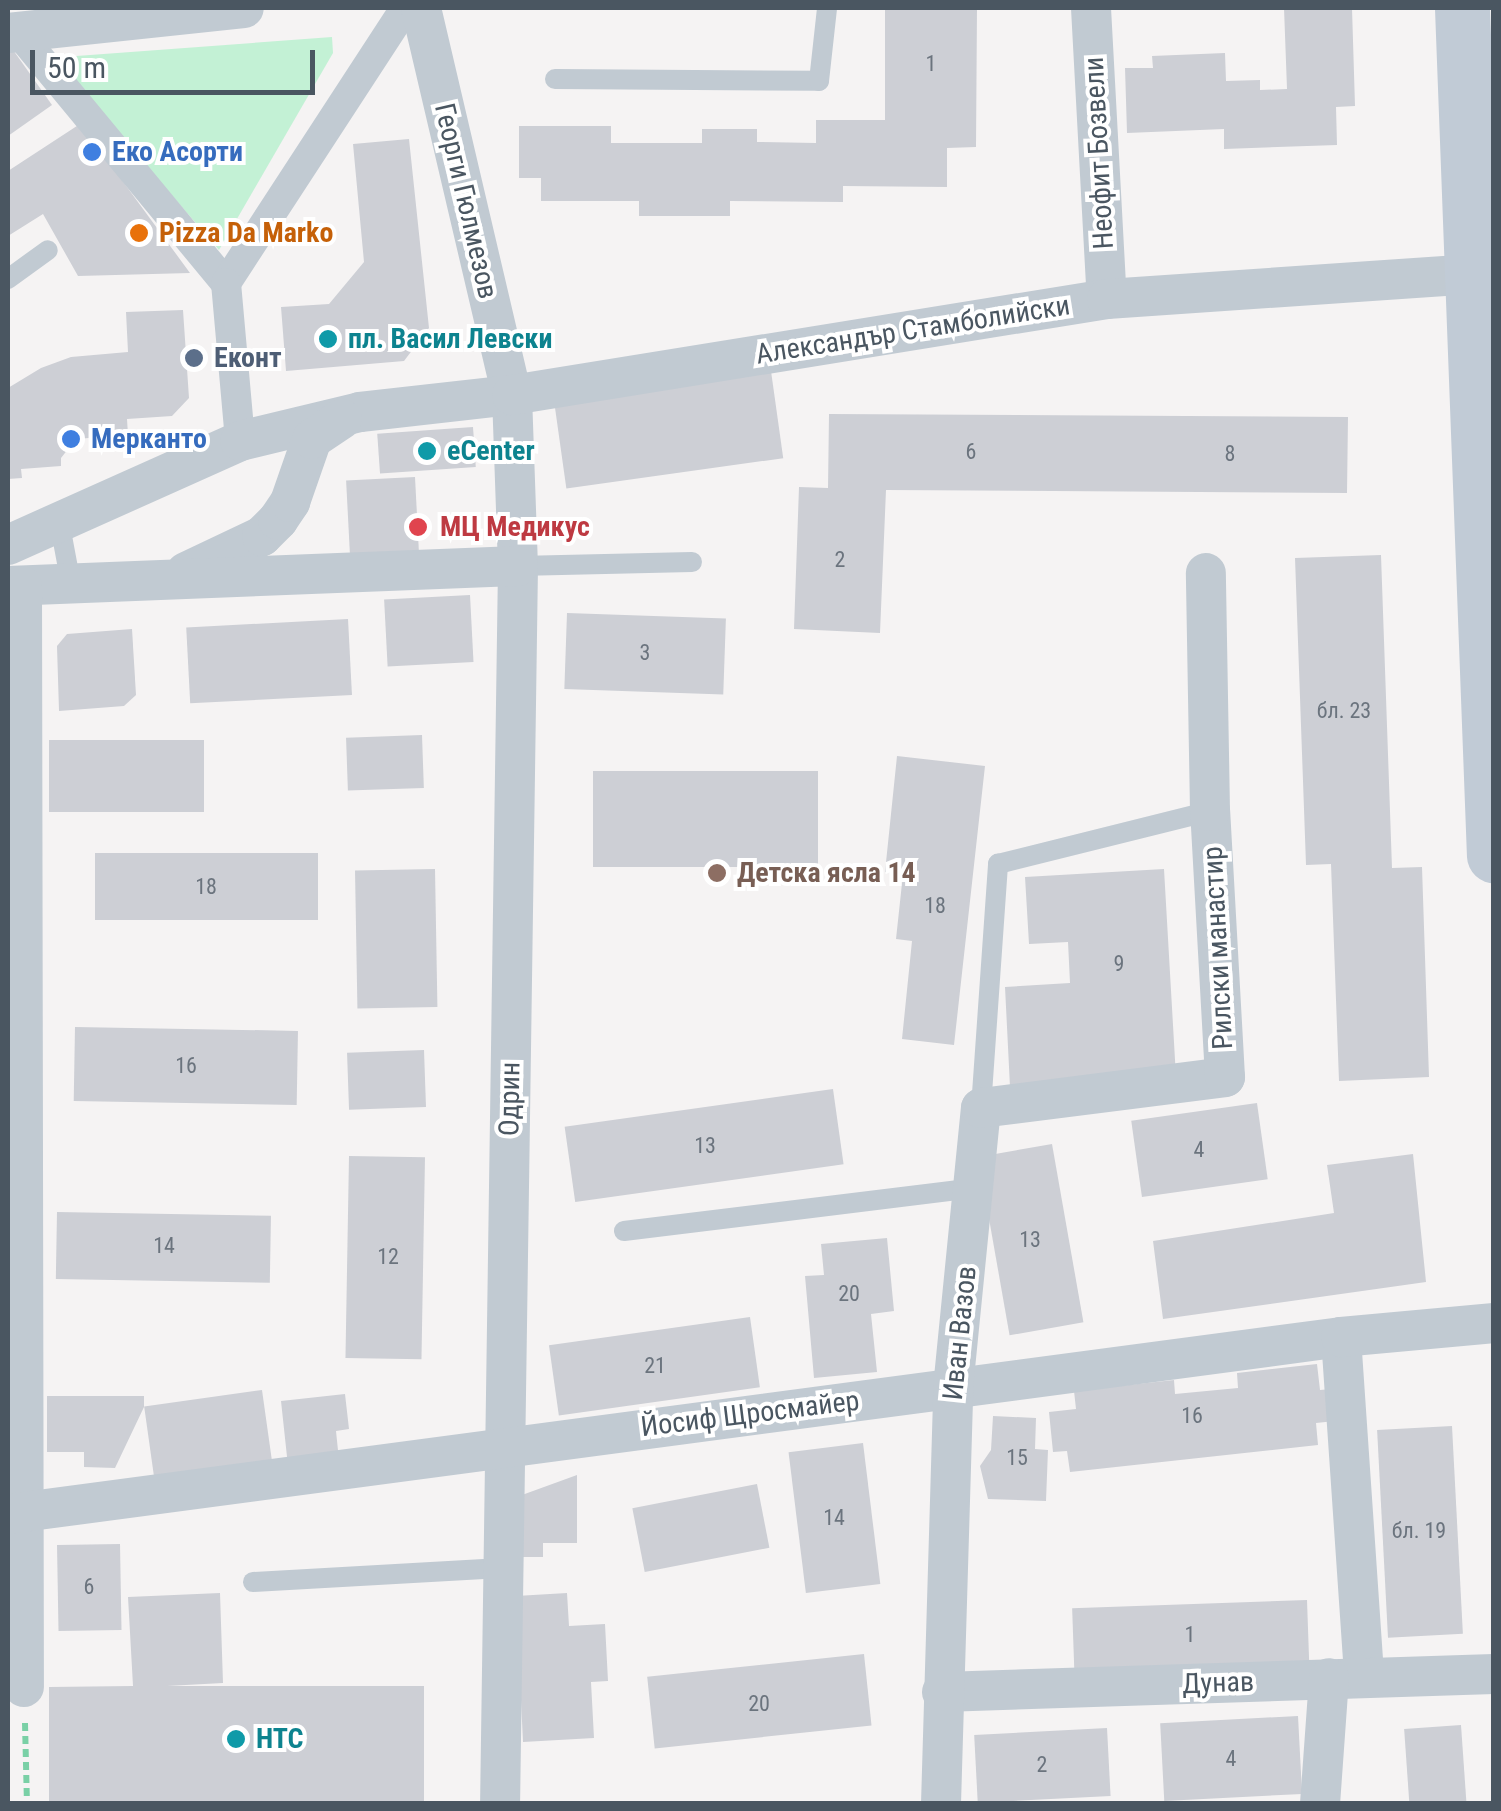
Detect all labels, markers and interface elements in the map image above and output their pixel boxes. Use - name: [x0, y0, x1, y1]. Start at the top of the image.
- scale bar: [35, 30, 320, 92]
- text: 50 m: [47, 50, 106, 85]
- house number: 1: [926, 51, 936, 77]
- street label: Неофит Бозвели: [1077, 56, 1121, 250]
- street label: Георги Гюлмезов: [427, 100, 505, 302]
- place label: Еко Асорти: [112, 135, 243, 169]
- marker: Еко Асорти: [81, 141, 103, 163]
- place label: Pizza Da Marko: [159, 216, 333, 250]
- marker: Pizza Da Marko: [128, 222, 150, 244]
- street label: Александър Стамболийски: [754, 289, 1072, 371]
- place label: пл. Васил Левски: [348, 322, 552, 356]
- marker: пл. Васил Левски: [317, 328, 339, 350]
- place label: Еконт: [214, 341, 282, 375]
- marker: Еконт: [183, 347, 205, 369]
- place label: Мерканто: [91, 422, 207, 456]
- marker: Мерканто: [60, 428, 82, 450]
- place label: eCenter: [447, 434, 535, 468]
- house number: 6: [966, 439, 976, 465]
- marker: eCenter: [416, 440, 438, 462]
- house number: 8: [1225, 441, 1235, 467]
- place label: МЦ Медикус: [440, 510, 590, 544]
- marker: МЦ Медикус: [405, 514, 431, 540]
- house number: 2: [835, 547, 845, 573]
- house number: 3: [640, 640, 650, 666]
- house number: бл. 23: [1317, 698, 1371, 724]
- street label: Рилски манастир: [1196, 846, 1240, 1050]
- place label: Детска ясла 14: [737, 856, 916, 890]
- marker: Детска ясла 14: [706, 862, 728, 884]
- house number: 18: [195, 874, 217, 900]
- house number: 18: [924, 893, 946, 919]
- house number: 9: [1114, 951, 1124, 977]
- house number: 16: [175, 1053, 197, 1079]
- street label: Одрин: [493, 1062, 527, 1136]
- house number: 13: [694, 1133, 716, 1159]
- house number: 4: [1194, 1137, 1204, 1163]
- house number: 13: [1019, 1227, 1041, 1253]
- house number: 14: [153, 1233, 175, 1259]
- house number: 12: [377, 1244, 399, 1270]
- street label: Иван Вазов: [936, 1264, 984, 1402]
- house number: 20: [838, 1281, 860, 1307]
- house number: 21: [644, 1353, 666, 1379]
- street label: Йосиф Щросмайер: [639, 1384, 861, 1444]
- house number: 16: [1181, 1403, 1203, 1429]
- house number: 15: [1006, 1445, 1028, 1471]
- house number: 14: [823, 1505, 845, 1531]
- house number: бл. 19: [1392, 1518, 1446, 1544]
- house number: 6: [84, 1574, 94, 1600]
- house number: 1: [1185, 1622, 1195, 1648]
- street label: Дунав: [1181, 1665, 1255, 1701]
- house number: 20: [748, 1691, 770, 1717]
- place label: НТС: [256, 1722, 304, 1756]
- marker: НТС: [225, 1728, 247, 1750]
- house number: 4: [1226, 1746, 1236, 1772]
- house number: 2: [1037, 1752, 1047, 1778]

